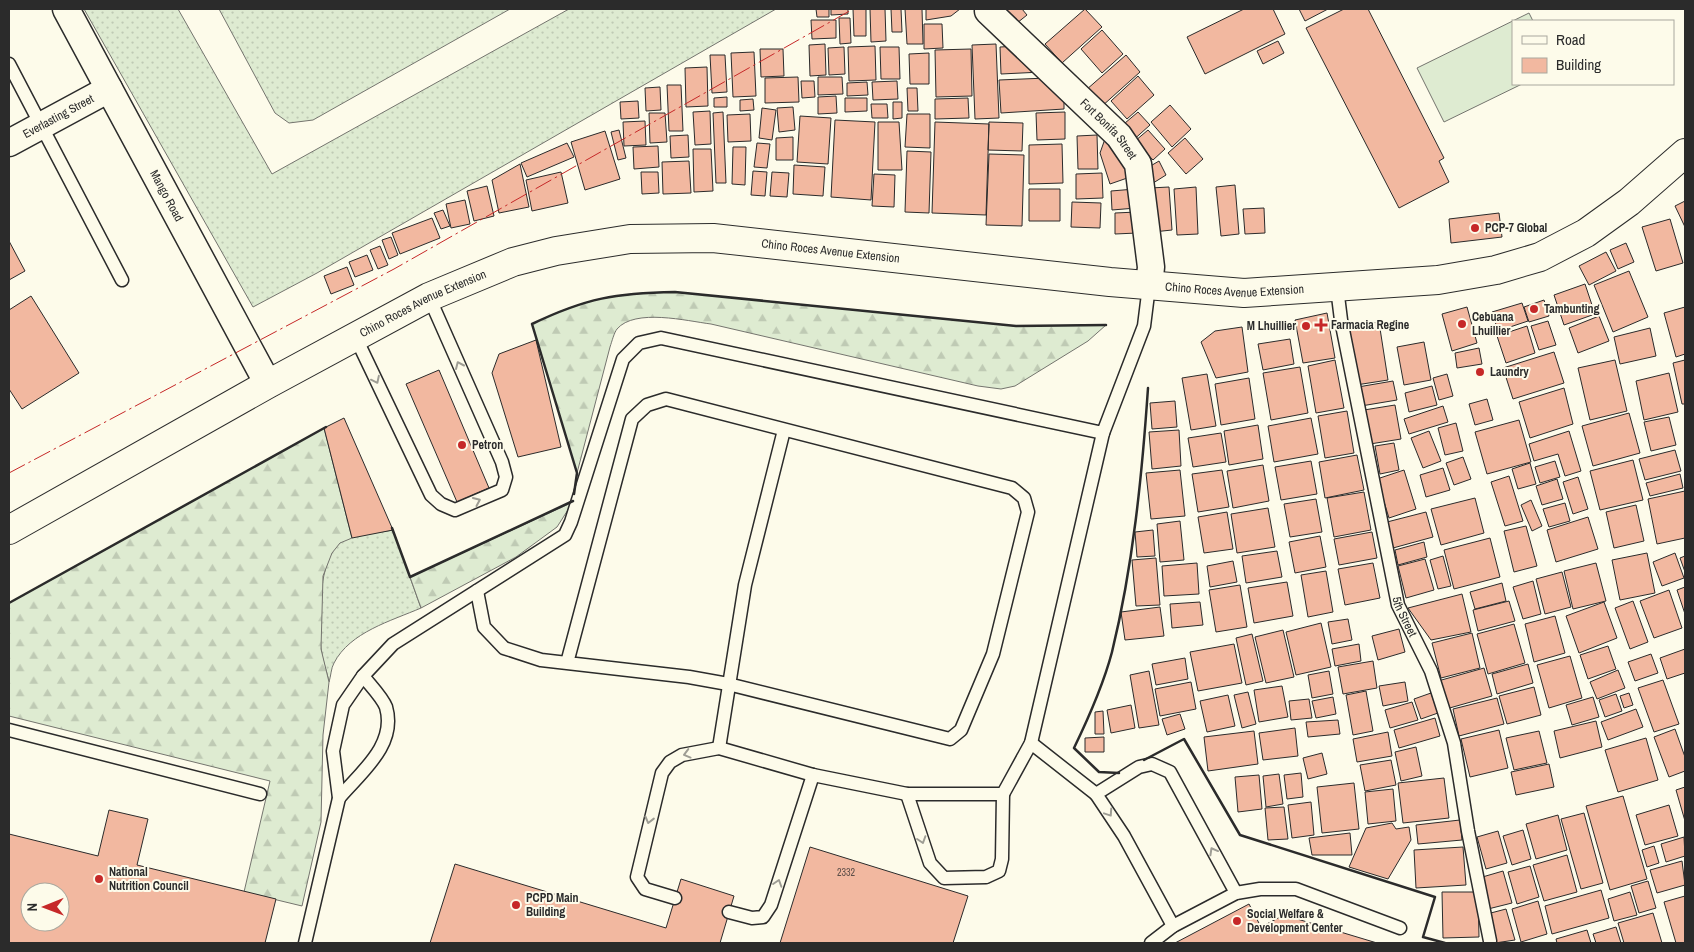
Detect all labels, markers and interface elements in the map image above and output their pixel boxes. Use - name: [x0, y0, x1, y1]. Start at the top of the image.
- legend: [1512, 20, 1674, 85]
- text: Road: [1556, 29, 1585, 50]
- text: Building: [1556, 54, 1601, 75]
- street label: Everlasting Street: [20, 91, 97, 142]
- street label: Fort Bonifa Street: [1077, 95, 1141, 163]
- street label: Mango Road: [146, 167, 187, 224]
- place label: PCP-7 Global: [1485, 220, 1548, 236]
- marker: PCP-7 Global: [1469, 222, 1481, 234]
- street label: Chino Roces Avenue Extension: [761, 235, 901, 267]
- street label: Chino Roces Avenue Extension: [357, 266, 489, 341]
- street label: Chino Roces Avenue Extension: [1165, 279, 1304, 301]
- place label: Tambunting: [1544, 301, 1600, 317]
- marker: Tambunting: [1528, 303, 1540, 315]
- place label: Cebuana Lhuillier: [1472, 309, 1514, 339]
- place label: Farmacia Regine: [1331, 317, 1410, 333]
- place label: M Lhuillier: [1247, 318, 1296, 334]
- marker: Cebuana Lhuillier: [1456, 318, 1468, 330]
- marker: Farmacia Regine: [1315, 319, 1327, 331]
- marker: M Lhuillier: [1300, 320, 1312, 332]
- one-way arrow: [455, 361, 466, 370]
- place label: Laundry: [1490, 364, 1529, 380]
- marker: Laundry: [1474, 366, 1486, 378]
- one-way arrow: [370, 375, 380, 384]
- place label: Petron: [472, 437, 503, 453]
- marker: Petron: [456, 439, 468, 451]
- one-way arrow: [472, 496, 481, 507]
- street label: 5th Street: [1389, 595, 1421, 640]
- one-way arrow: [683, 749, 692, 759]
- one-way arrow: [1103, 807, 1112, 817]
- one-way arrow: [645, 816, 655, 824]
- one-way arrow: [916, 836, 926, 844]
- one-way arrow: [1209, 847, 1219, 856]
- place label: National Nutrition Council: [109, 864, 189, 894]
- house number: 2332: [837, 866, 856, 879]
- marker: National Nutrition Council: [93, 873, 105, 885]
- one-way arrow: [772, 879, 782, 888]
- north arrow: [20, 882, 70, 932]
- place label: PCPD Main Building: [526, 890, 579, 920]
- marker: PCPD Main Building: [510, 899, 522, 911]
- text: N: [23, 903, 41, 912]
- place label: Social Welfare & Development Center: [1247, 906, 1343, 936]
- marker: Social Welfare & Development Center: [1231, 915, 1243, 927]

